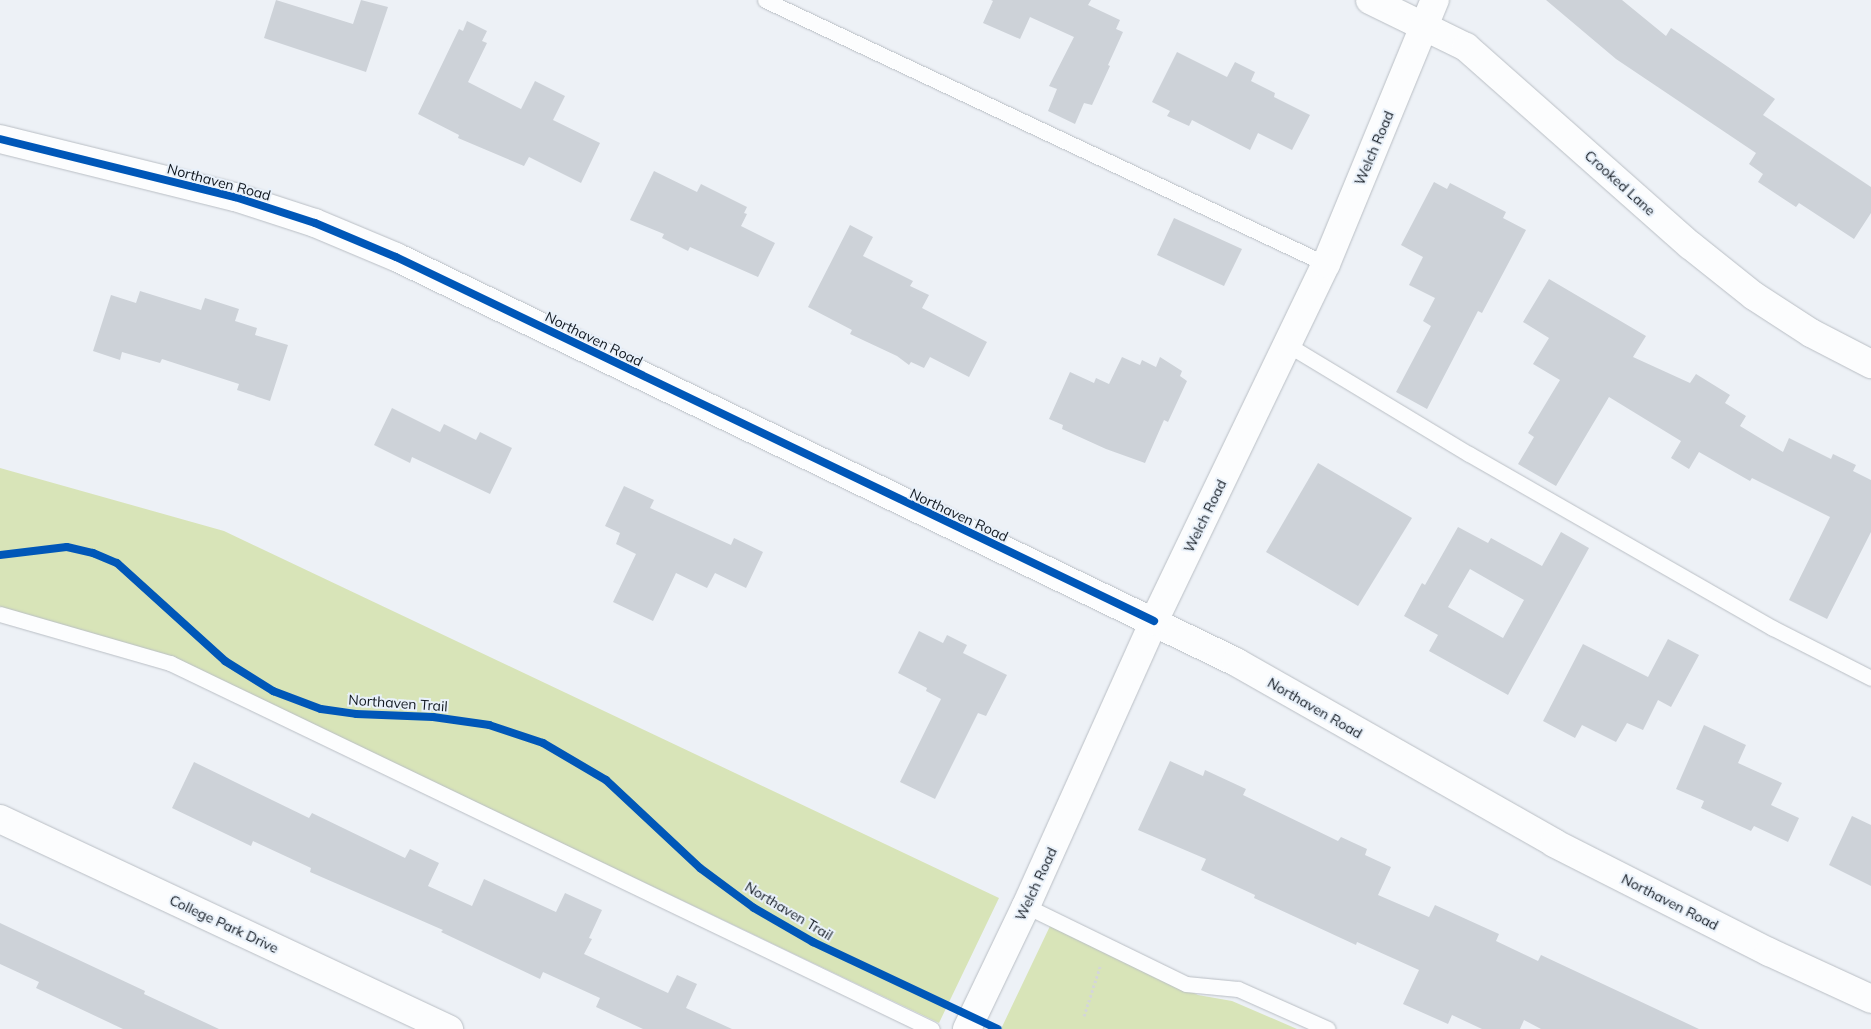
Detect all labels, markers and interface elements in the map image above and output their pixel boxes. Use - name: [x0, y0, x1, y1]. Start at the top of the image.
- street label: Welch Road: [1351, 108, 1397, 188]
- street label: Crooked Lane: [1581, 147, 1659, 219]
- street label: Northaven Road: [165, 160, 273, 204]
- street label: Northaven Road: [542, 308, 646, 370]
- street label: Welch Road: [1180, 477, 1230, 555]
- street label: Northaven Road: [907, 485, 1011, 545]
- street label: Northaven Road: [1265, 674, 1365, 742]
- street label: Northaven Trail: [348, 691, 448, 715]
- street label: Welch Road: [1012, 845, 1060, 923]
- street label: Northaven Road: [1619, 870, 1721, 934]
- street label: Northaven Trail: [742, 878, 836, 944]
- street label: College Park Drive: [167, 891, 281, 957]

